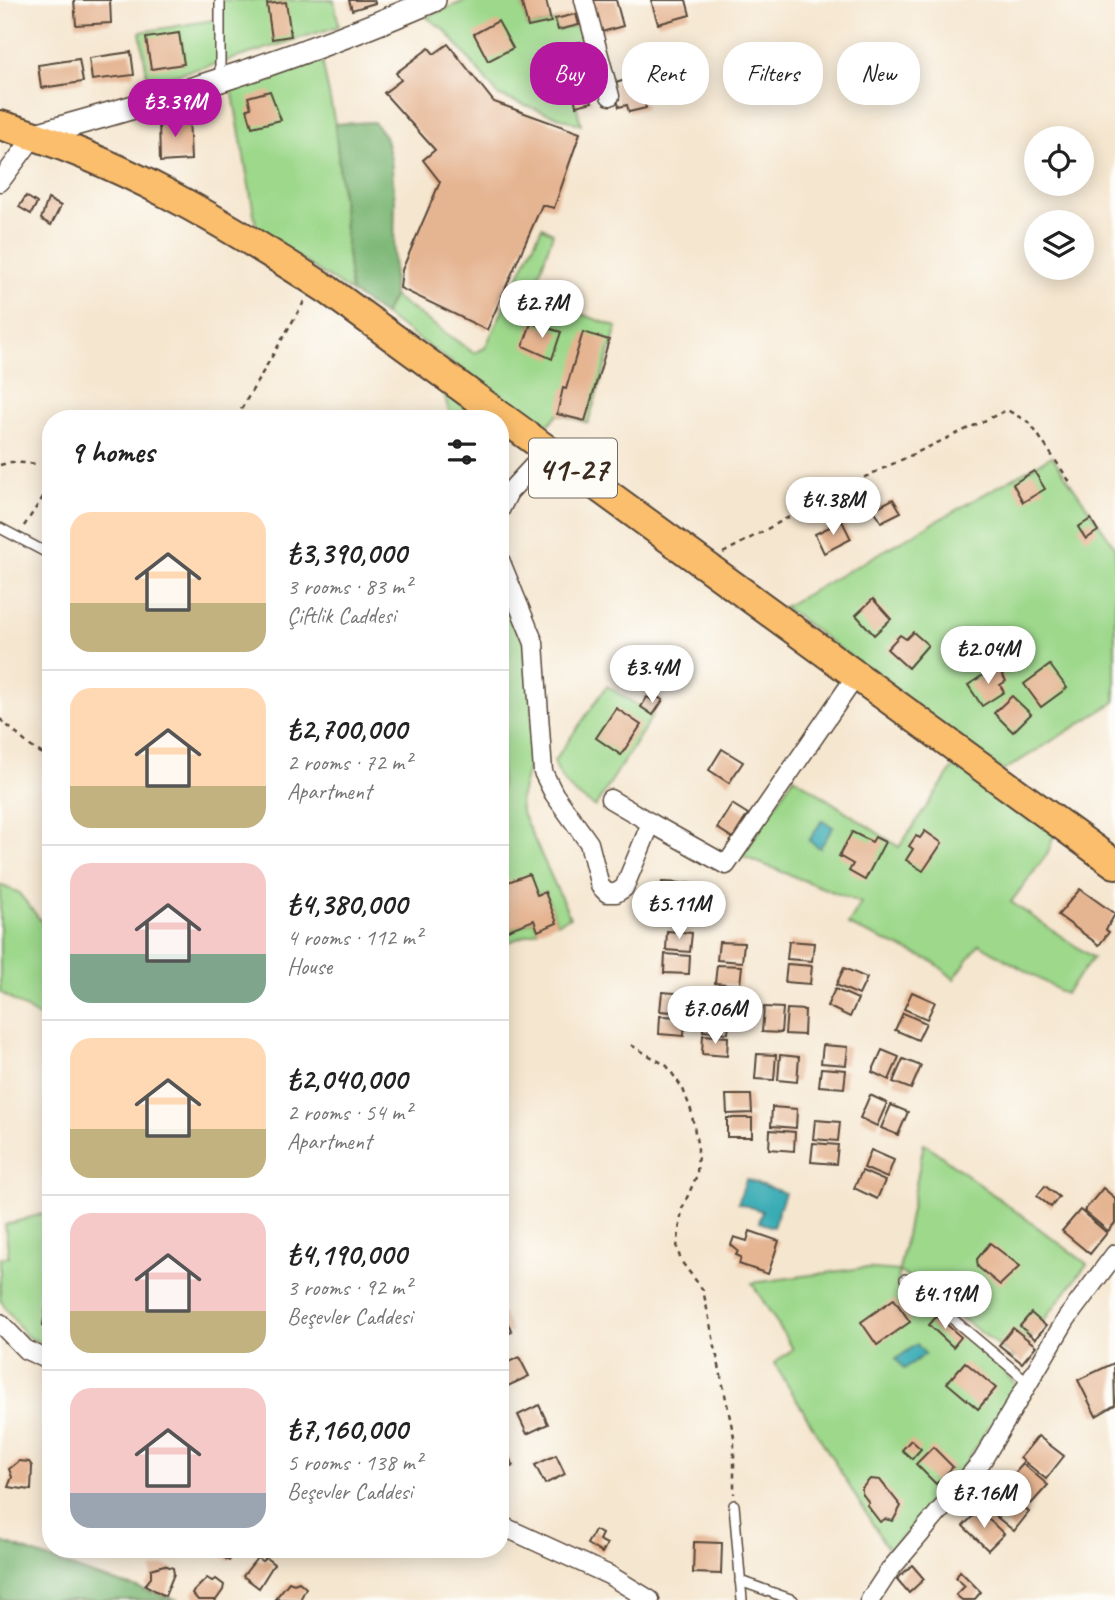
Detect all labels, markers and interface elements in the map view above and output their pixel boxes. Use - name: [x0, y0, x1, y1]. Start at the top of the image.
- chip: Buy: [530, 42, 608, 105]
- chip: Rent: [622, 42, 709, 105]
- chip: Filters: [723, 42, 823, 105]
- chip: New: [837, 42, 920, 105]
- pin: ₺3.39M: [118, 80, 232, 139]
- text: ₺3.39M: [144, 87, 206, 116]
- map controls: [1024, 126, 1094, 280]
- button: locate: [1024, 126, 1094, 196]
- button: layers: [1024, 210, 1094, 280]
- pin: ₺2.7M: [493, 280, 591, 340]
- text: ₺2.7M: [516, 288, 568, 317]
- text: 9 homes: [70, 433, 154, 471]
- icon: filters: [443, 433, 481, 471]
- road number: 41-27: [529, 438, 617, 498]
- pin: ₺4.38M: [776, 477, 890, 537]
- text: ₺4.38M: [802, 485, 864, 514]
- text: ₺3,390,000: [287, 534, 407, 572]
- icon: home: [126, 540, 210, 624]
- text: 3 rooms · 83 m²: [287, 572, 411, 601]
- text: Çiftlik Caddesi: [287, 601, 396, 630]
- pin: ₺2.04M: [931, 626, 1045, 686]
- text: ₺2.04M: [957, 634, 1019, 663]
- pin: ₺3.4M: [603, 646, 701, 705]
- text: ₺3.4M: [626, 653, 678, 682]
- text: ₺2,700,000: [287, 710, 407, 748]
- icon: home: [126, 716, 210, 800]
- text: 2 rooms · 72 m²: [287, 748, 411, 777]
- text: Apartment: [287, 777, 372, 806]
- pin: ₺5.11M: [622, 881, 736, 941]
- text: ₺4,380,000: [287, 885, 407, 923]
- text: ₺5.11M: [648, 889, 710, 918]
- icon: home: [126, 891, 210, 975]
- text: 4 rooms · 112 m²: [287, 923, 422, 952]
- text: House: [287, 952, 332, 981]
- pin: ₺7.06M: [658, 986, 772, 1046]
- text: ₺7.06M: [683, 994, 747, 1023]
- text: ₺2,040,000: [287, 1060, 407, 1098]
- icon: home: [126, 1066, 210, 1150]
- text: 2 rooms · 54 m²: [287, 1098, 411, 1127]
- text: Apartment: [287, 1127, 372, 1156]
- text: ₺4,190,000: [287, 1235, 407, 1273]
- icon: home: [126, 1241, 210, 1325]
- pin: ₺4.19M: [888, 1272, 1002, 1331]
- text: 3 rooms · 92 m²: [287, 1273, 411, 1302]
- text: ₺4.19M: [914, 1279, 976, 1308]
- text: Beşevler Caddesi: [287, 1302, 413, 1331]
- text: ₺7,160,000: [287, 1410, 407, 1448]
- icon: home: [126, 1416, 210, 1500]
- text: 5 rooms · 138 m²: [287, 1448, 422, 1477]
- pin: ₺7.16M: [927, 1470, 1041, 1530]
- text: Beşevler Caddesi: [287, 1477, 413, 1506]
- text: ₺7.16M: [952, 1478, 1016, 1507]

